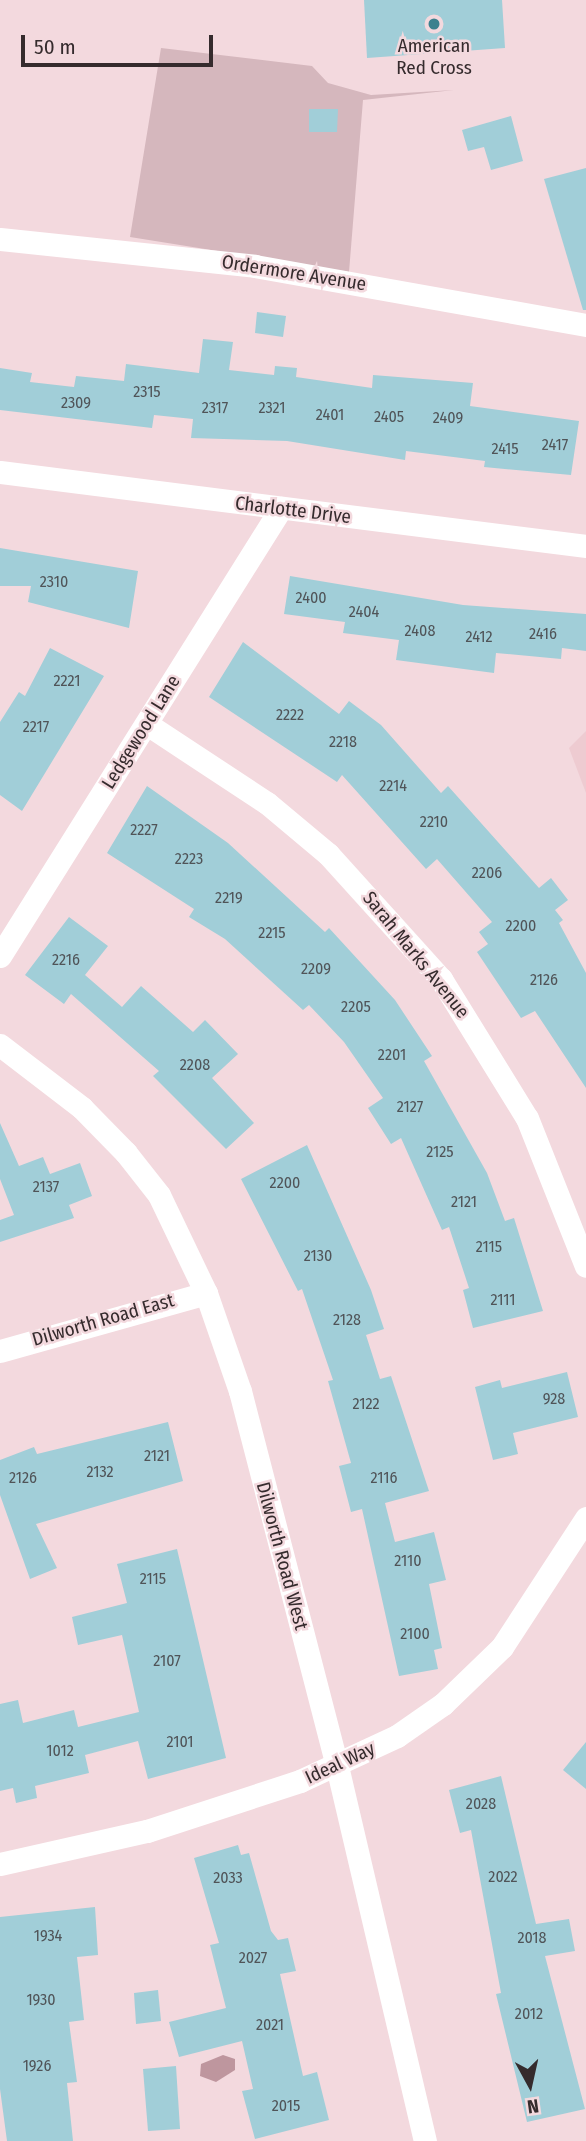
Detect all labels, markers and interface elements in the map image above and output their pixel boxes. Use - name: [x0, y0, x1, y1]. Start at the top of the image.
- marker: American Red Cross: [426, 16, 442, 32]
- scale bar: [24, 21, 217, 65]
- text: 50 m: [34, 34, 76, 60]
- place label: American Red Cross: [396, 35, 472, 79]
- street label: Ordermore Avenue: [220, 250, 368, 296]
- house number: 2315: [133, 382, 161, 402]
- house number: 2309: [61, 393, 91, 413]
- house number: 2317: [202, 398, 228, 418]
- house number: 2321: [258, 398, 286, 418]
- house number: 2401: [316, 405, 344, 425]
- house number: 2405: [374, 407, 404, 427]
- house number: 2409: [433, 408, 463, 428]
- house number: 2417: [542, 435, 568, 455]
- house number: 2415: [491, 439, 519, 459]
- street label: Charlotte Drive: [234, 492, 352, 528]
- house number: 2310: [40, 572, 68, 592]
- house number: 2400: [295, 588, 327, 608]
- house number: 2404: [349, 602, 379, 622]
- house number: 2408: [405, 621, 435, 641]
- house number: 2416: [529, 624, 557, 644]
- house number: 2412: [466, 627, 492, 647]
- house number: 2221: [53, 671, 81, 691]
- street label: Ledgewood Lane: [97, 671, 185, 793]
- house number: 2222: [276, 705, 304, 725]
- house number: 2217: [23, 717, 49, 737]
- house number: 2218: [329, 732, 357, 752]
- house number: 2214: [379, 776, 407, 796]
- house number: 2210: [420, 812, 448, 832]
- house number: 2227: [130, 820, 158, 840]
- house number: 2223: [175, 849, 203, 869]
- house number: 2206: [472, 863, 502, 883]
- street label: Sarah Marks Avenue: [358, 887, 474, 1023]
- house number: 2219: [215, 888, 243, 908]
- house number: 2200: [506, 916, 536, 936]
- house number: 2215: [258, 923, 286, 943]
- house number: 2216: [52, 950, 80, 970]
- house number: 2209: [301, 959, 331, 979]
- house number: 2126: [530, 970, 558, 990]
- house number: 2205: [341, 997, 371, 1017]
- house number: 2201: [378, 1045, 406, 1065]
- house number: 2208: [180, 1055, 210, 1075]
- house number: 2127: [397, 1097, 423, 1117]
- house number: 2125: [426, 1142, 454, 1162]
- house number: 2200: [270, 1173, 300, 1193]
- house number: 2137: [33, 1177, 59, 1197]
- house number: 2121: [451, 1192, 477, 1212]
- house number: 2115: [476, 1237, 502, 1257]
- house number: 2130: [304, 1246, 332, 1266]
- street label: Dilworth Road East: [29, 1289, 177, 1351]
- house number: 2111: [491, 1290, 515, 1310]
- house number: 2128: [333, 1310, 361, 1330]
- house number: 928: [543, 1389, 565, 1409]
- house number: 2122: [352, 1394, 380, 1414]
- house number: 2121: [144, 1446, 170, 1466]
- house number: 2132: [86, 1462, 114, 1482]
- house number: 2126: [9, 1468, 37, 1488]
- house number: 2116: [371, 1468, 397, 1488]
- street label: Dilworth Road West: [251, 1480, 313, 1632]
- house number: 2110: [394, 1551, 422, 1571]
- house number: 2115: [140, 1569, 166, 1589]
- house number: 2100: [400, 1624, 430, 1644]
- house number: 2107: [153, 1651, 181, 1671]
- house number: 2101: [166, 1732, 194, 1752]
- street label: Ideal Way: [302, 1737, 378, 1789]
- house number: 1012: [46, 1741, 74, 1761]
- house number: 2028: [466, 1794, 496, 1814]
- house number: 2022: [488, 1867, 518, 1887]
- house number: 2033: [213, 1868, 243, 1888]
- house number: 1934: [34, 1926, 62, 1946]
- house number: 2018: [517, 1928, 547, 1948]
- house number: 2027: [239, 1948, 267, 1968]
- house number: 1930: [26, 1990, 56, 2010]
- house number: 2012: [515, 2004, 543, 2024]
- house number: 2021: [256, 2015, 284, 2035]
- north arrow: [495, 2050, 565, 2120]
- house number: 1926: [23, 2056, 51, 2076]
- text: N: [526, 2094, 540, 2118]
- house number: 2015: [272, 2096, 300, 2116]

